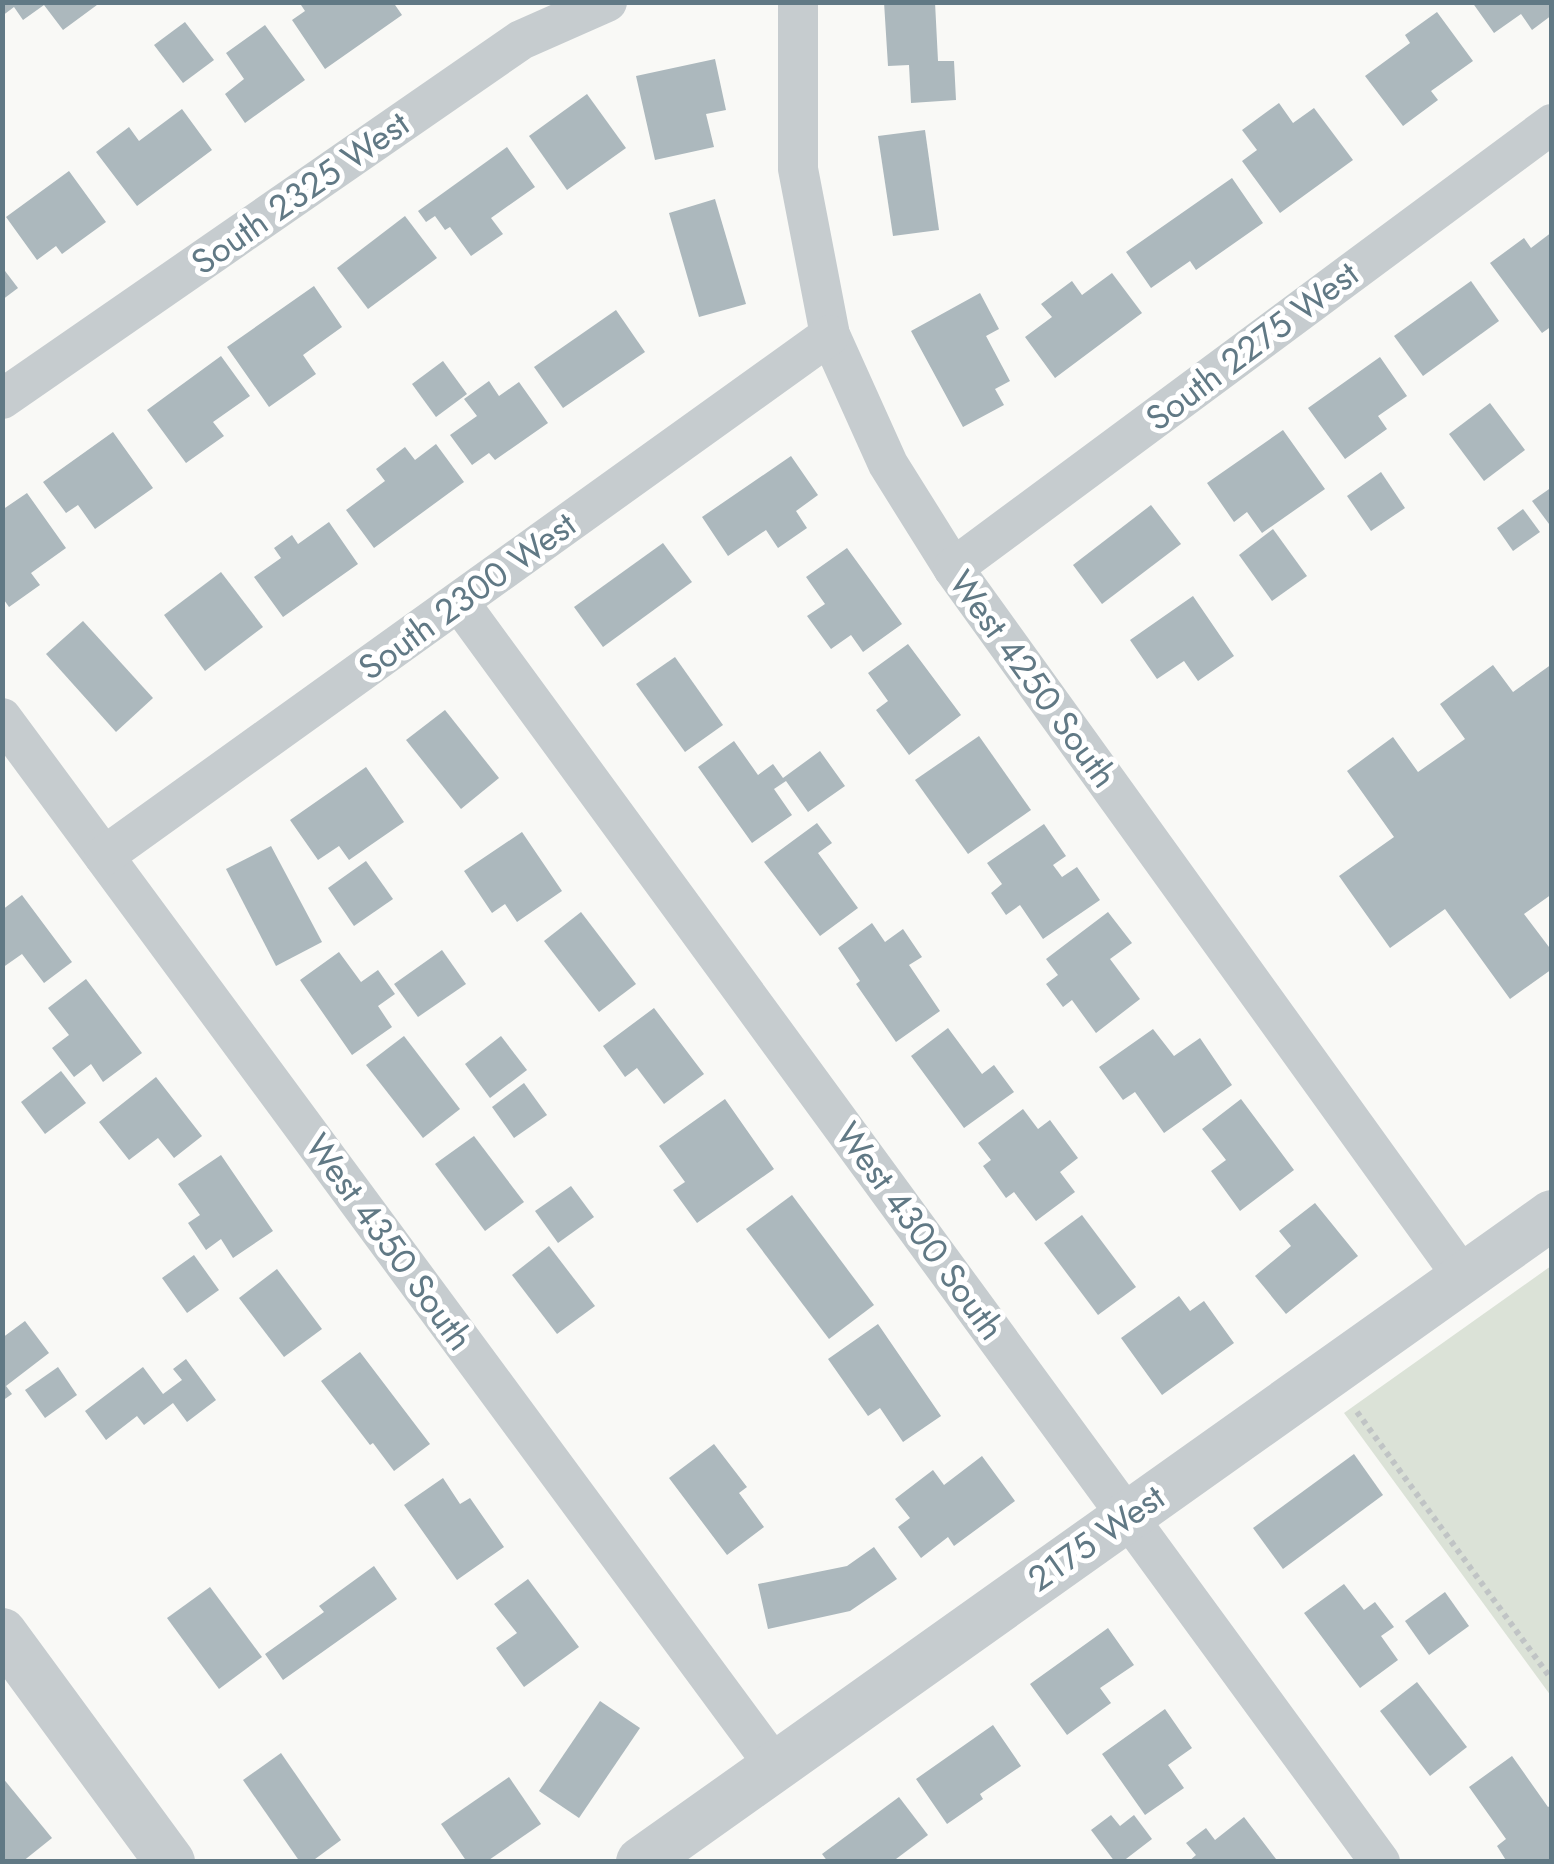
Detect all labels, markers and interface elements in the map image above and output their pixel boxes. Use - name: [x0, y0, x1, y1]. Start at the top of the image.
- street label: South 2325 West: [181, 99, 419, 287]
- street label: South 2275 West: [1135, 249, 1369, 443]
- street label: South 2300 West: [348, 500, 586, 692]
- street label: West 4250 South: [937, 560, 1129, 798]
- street label: West 4300 South: [824, 1112, 1016, 1350]
- street label: West 4350 South: [293, 1123, 485, 1361]
- street label: 2175 West: [1017, 1472, 1175, 1603]

